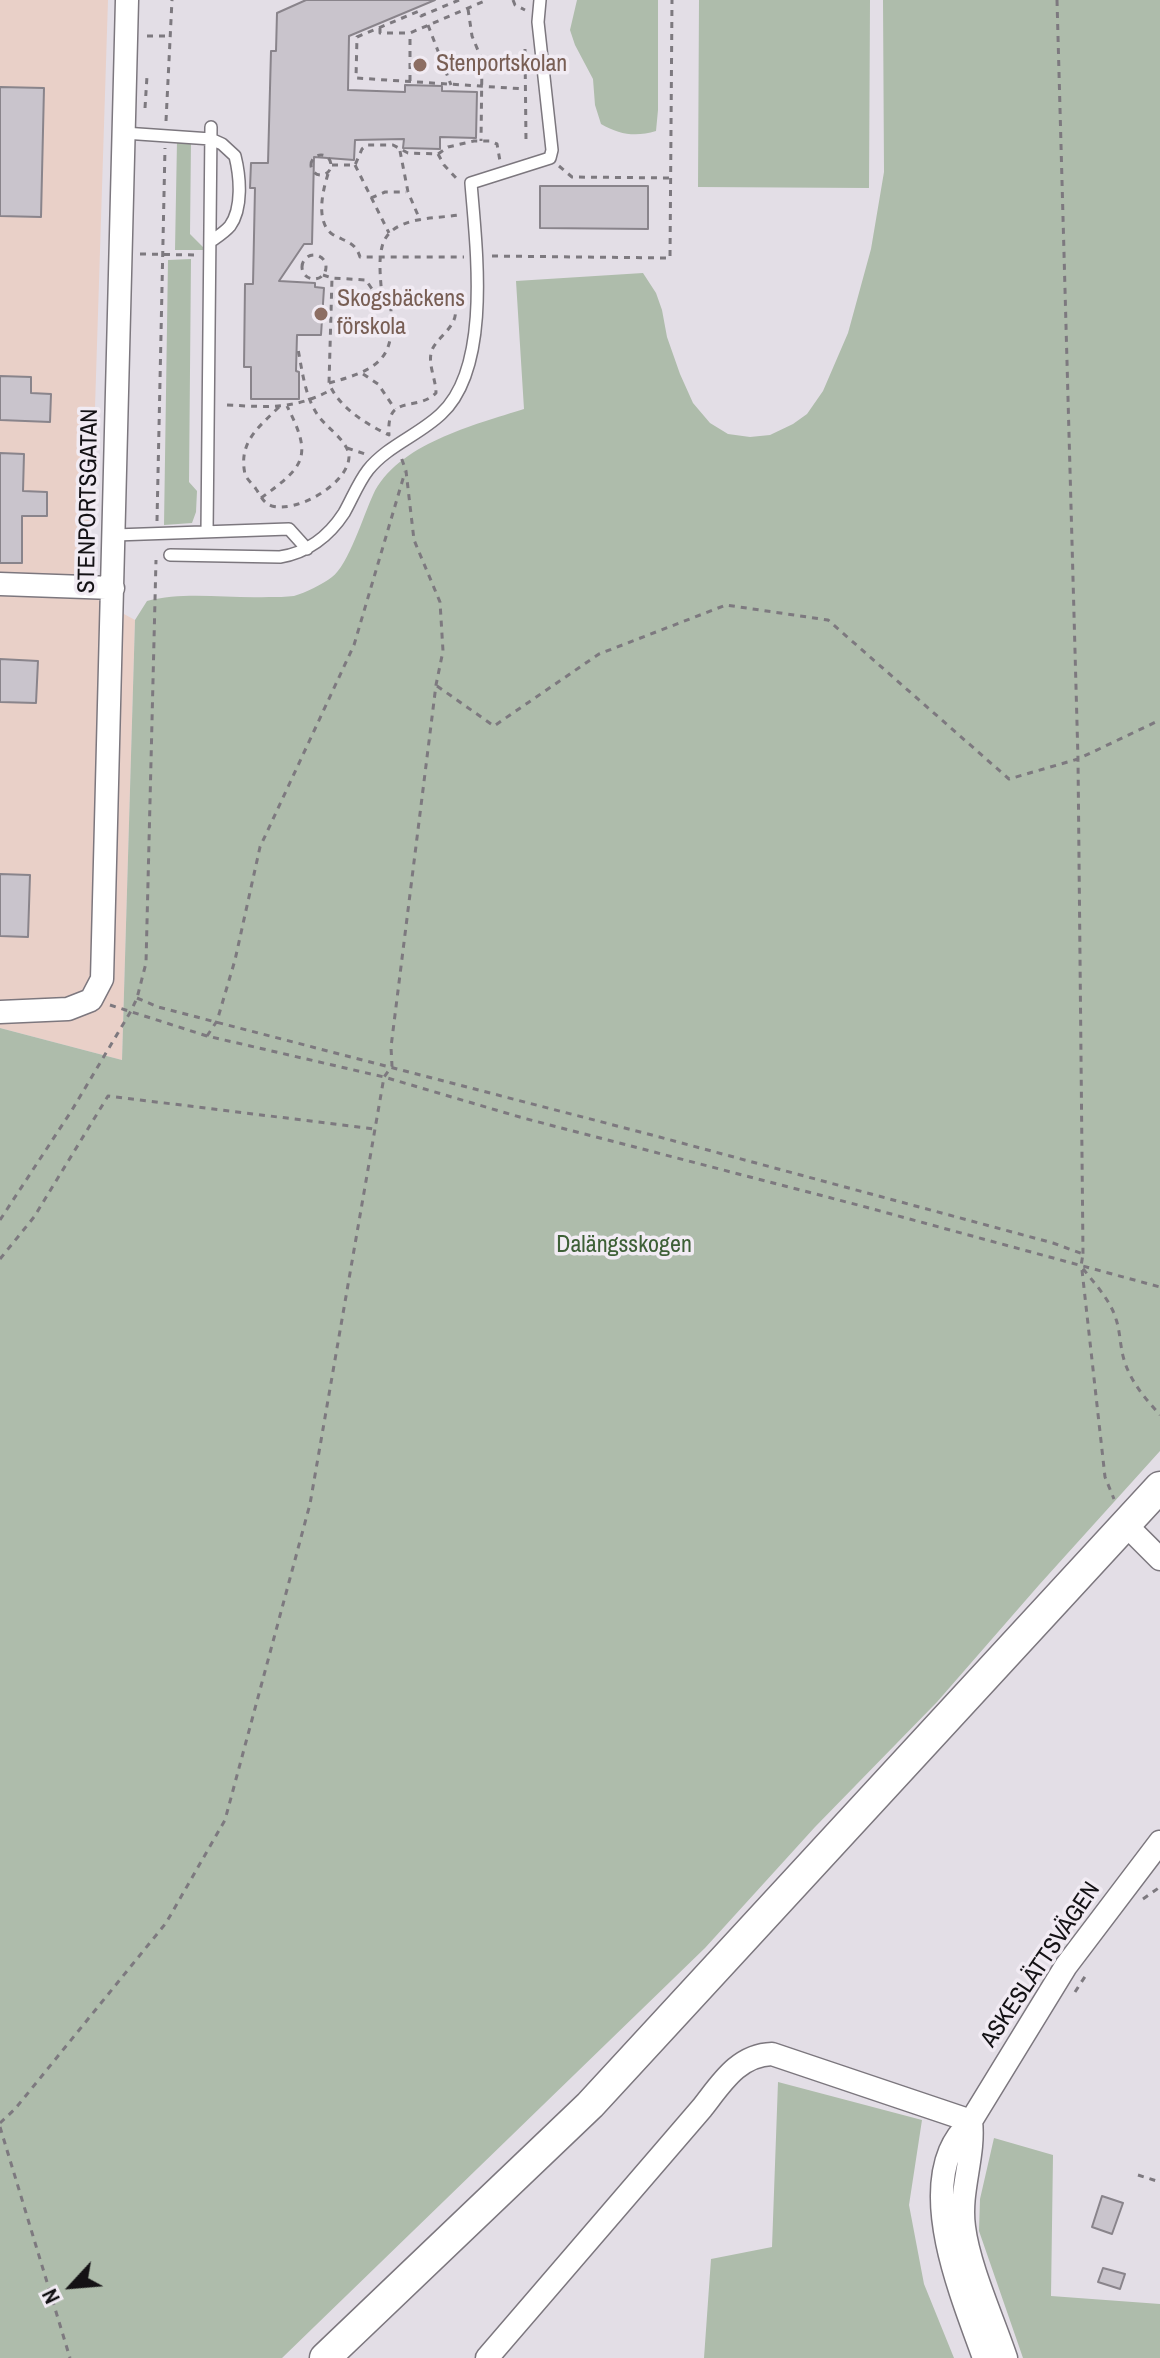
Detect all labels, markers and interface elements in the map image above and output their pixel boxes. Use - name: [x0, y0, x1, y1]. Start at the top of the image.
- place label: Stenportskolan: [436, 51, 567, 79]
- marker: Stenportskolan: [411, 56, 429, 74]
- place label: Skogsbäckens förskola: [337, 286, 465, 342]
- marker: Skogsbäckens förskola: [312, 305, 330, 323]
- street label: STENPORTSGATAN: [73, 408, 105, 594]
- park label: Dalängsskogen: [556, 1232, 692, 1260]
- street label: ASKESLÄTTSVÄGEN: [975, 1877, 1107, 2053]
- north arrow: [32, 2246, 112, 2326]
- text: N: [34, 2284, 67, 2309]

